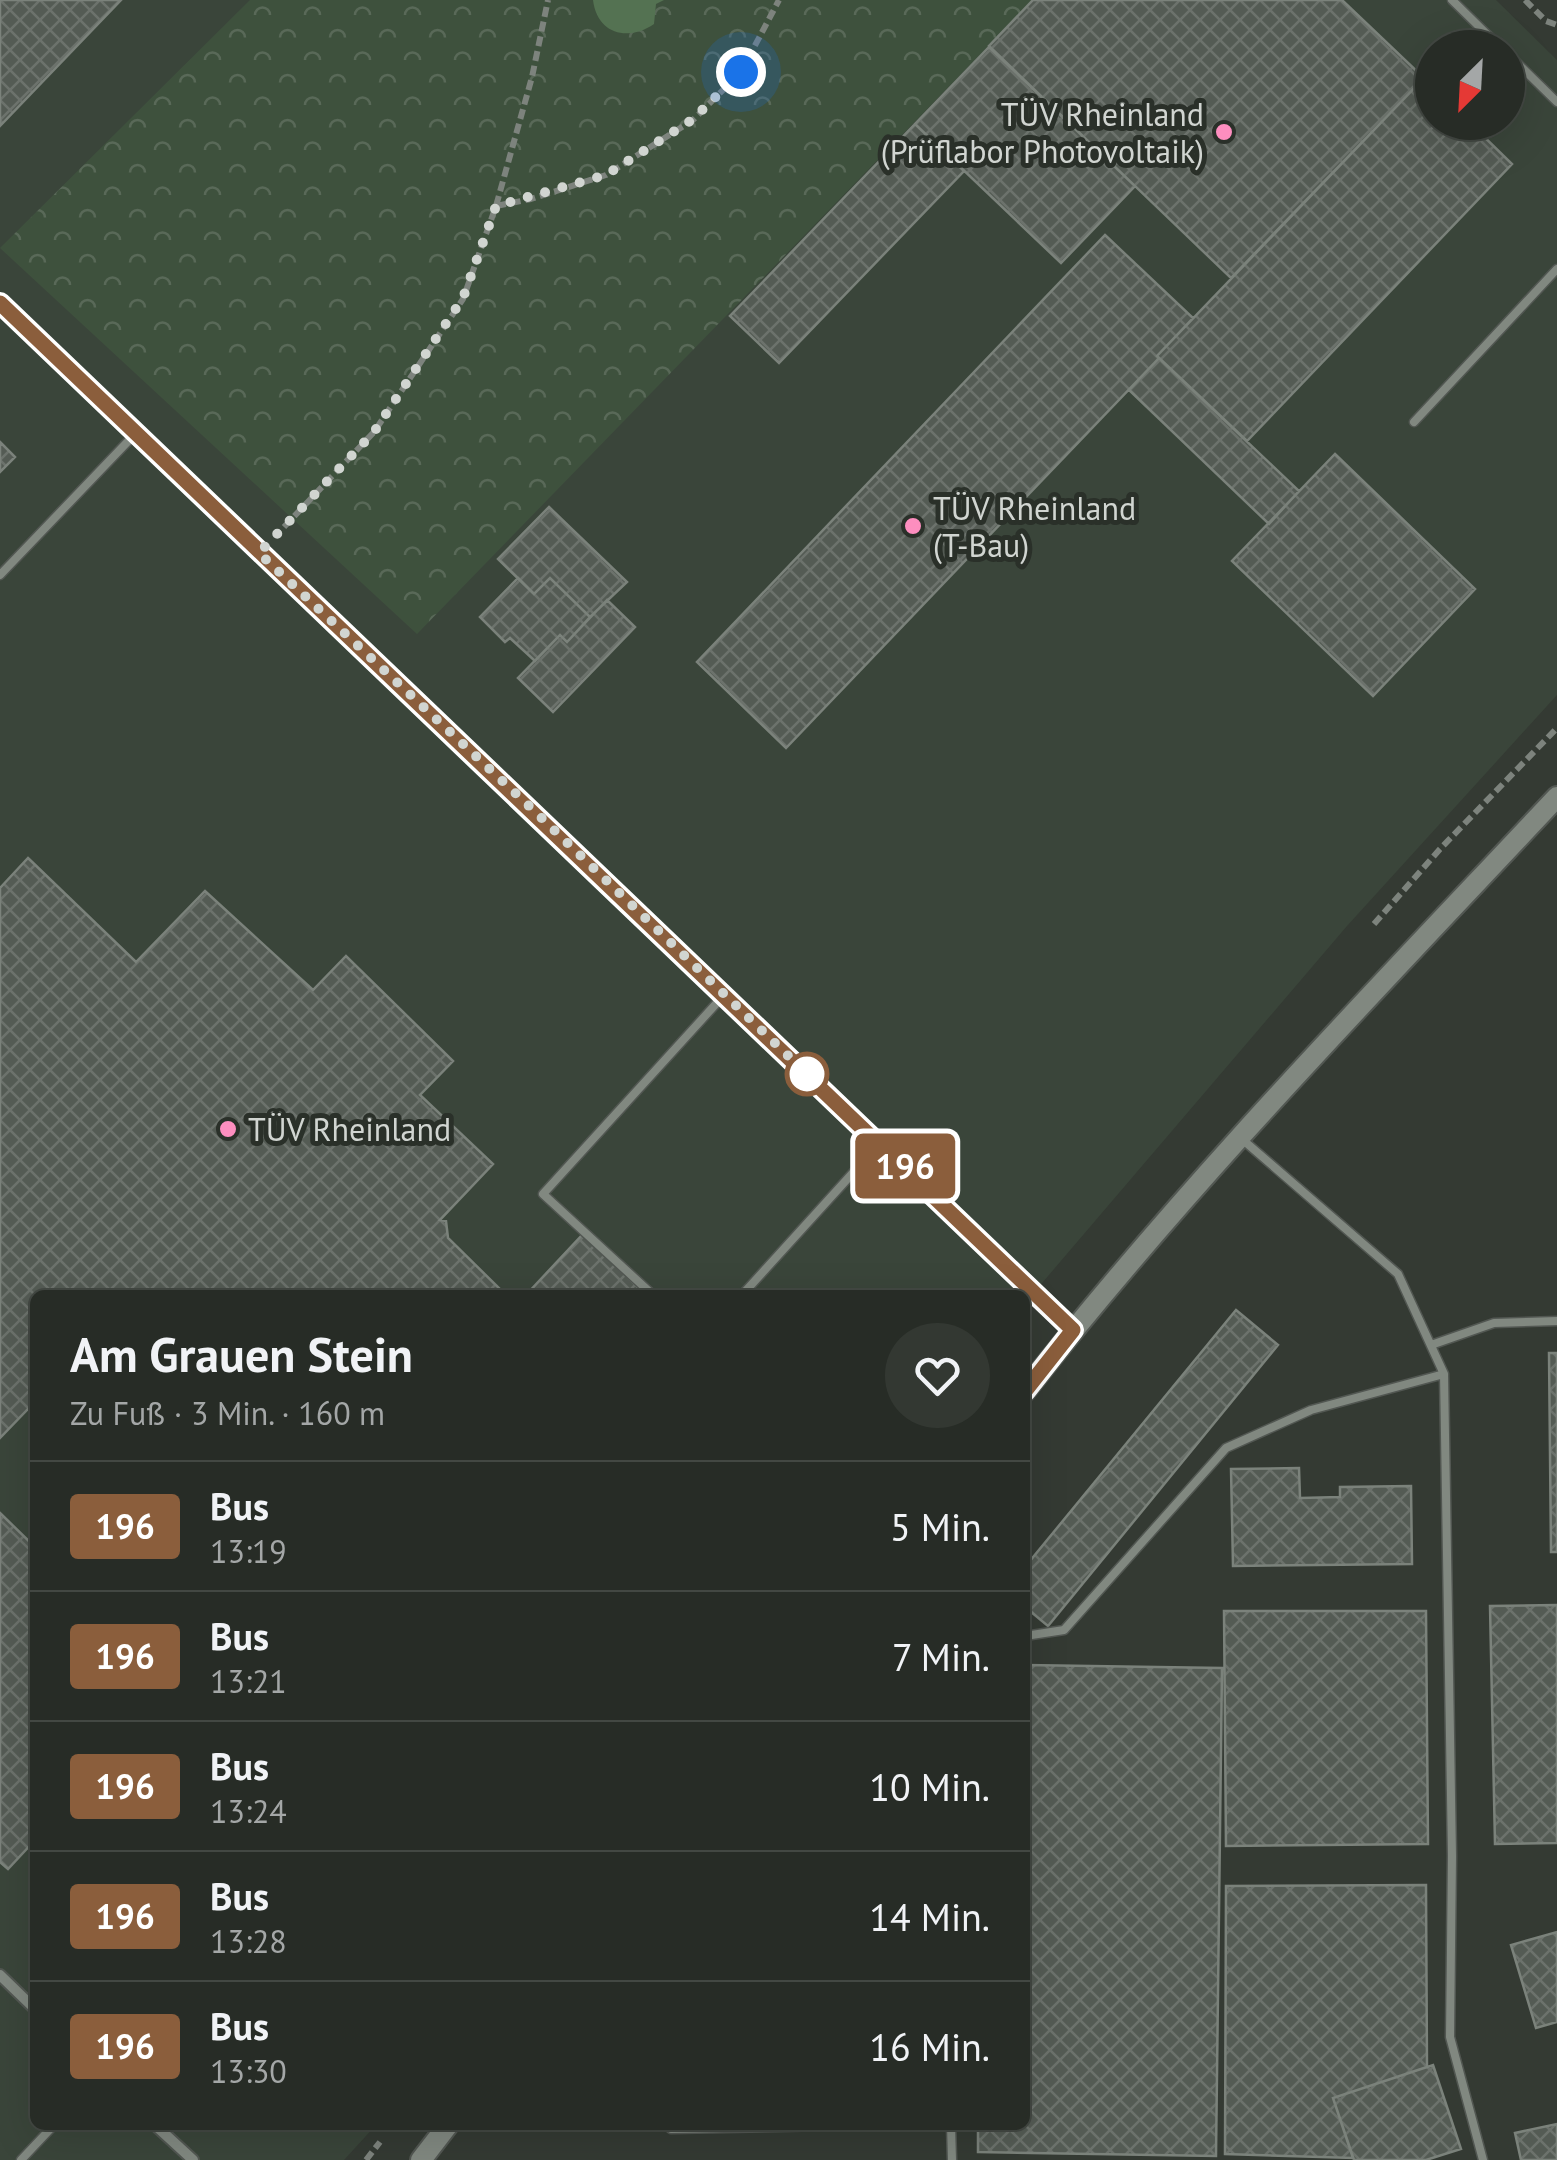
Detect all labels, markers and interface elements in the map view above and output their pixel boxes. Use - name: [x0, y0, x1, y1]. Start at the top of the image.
- north arrow: [1415, 30, 1525, 140]
- map controls: [1415, 30, 1525, 140]
- your location: [716, 47, 766, 97]
- place label: TÜV Rheinland (Prüflabor Photovoltaik): [881, 93, 1204, 172]
- marker: TÜV Rheinland (Prüflabor Photovoltaik): [1213, 121, 1235, 143]
- place label: TÜV Rheinland (T-Bau): [933, 487, 1136, 566]
- marker: TÜV Rheinland (T-Bau): [902, 515, 924, 537]
- unlabelled marker: [786, 1053, 828, 1095]
- place label: TÜV Rheinland: [248, 1108, 451, 1150]
- marker: TÜV Rheinland: [217, 1118, 239, 1140]
- line badge: 196: [848, 1134, 962, 1198]
- text: 196: [875, 1143, 935, 1189]
- text: Am Grauen Stein: [70, 1323, 413, 1385]
- button: heart: [885, 1323, 990, 1428]
- text: Zu Fuß · 3 Min. · 160 m: [70, 1392, 385, 1434]
- text: Bus: [210, 1481, 269, 1530]
- text: 5 Min.: [890, 1502, 990, 1551]
- text: 196: [95, 1503, 155, 1549]
- text: 13:19: [210, 1530, 287, 1572]
- text: Bus: [210, 1611, 269, 1660]
- text: 7 Min.: [892, 1632, 990, 1681]
- text: 196: [95, 1633, 155, 1679]
- text: 13:21: [210, 1660, 287, 1702]
- text: Bus: [210, 1741, 269, 1790]
- text: 10 Min.: [869, 1762, 990, 1811]
- text: 196: [95, 1763, 155, 1809]
- text: 13:24: [210, 1790, 287, 1832]
- text: Bus: [210, 1871, 269, 1920]
- text: 14 Min.: [869, 1892, 990, 1941]
- text: 196: [95, 1893, 155, 1939]
- text: 13:28: [210, 1920, 287, 1962]
- text: Bus: [210, 2001, 269, 2050]
- text: 16 Min.: [869, 2022, 990, 2071]
- text: 196: [95, 2023, 155, 2069]
- text: 13:30: [210, 2050, 287, 2092]

